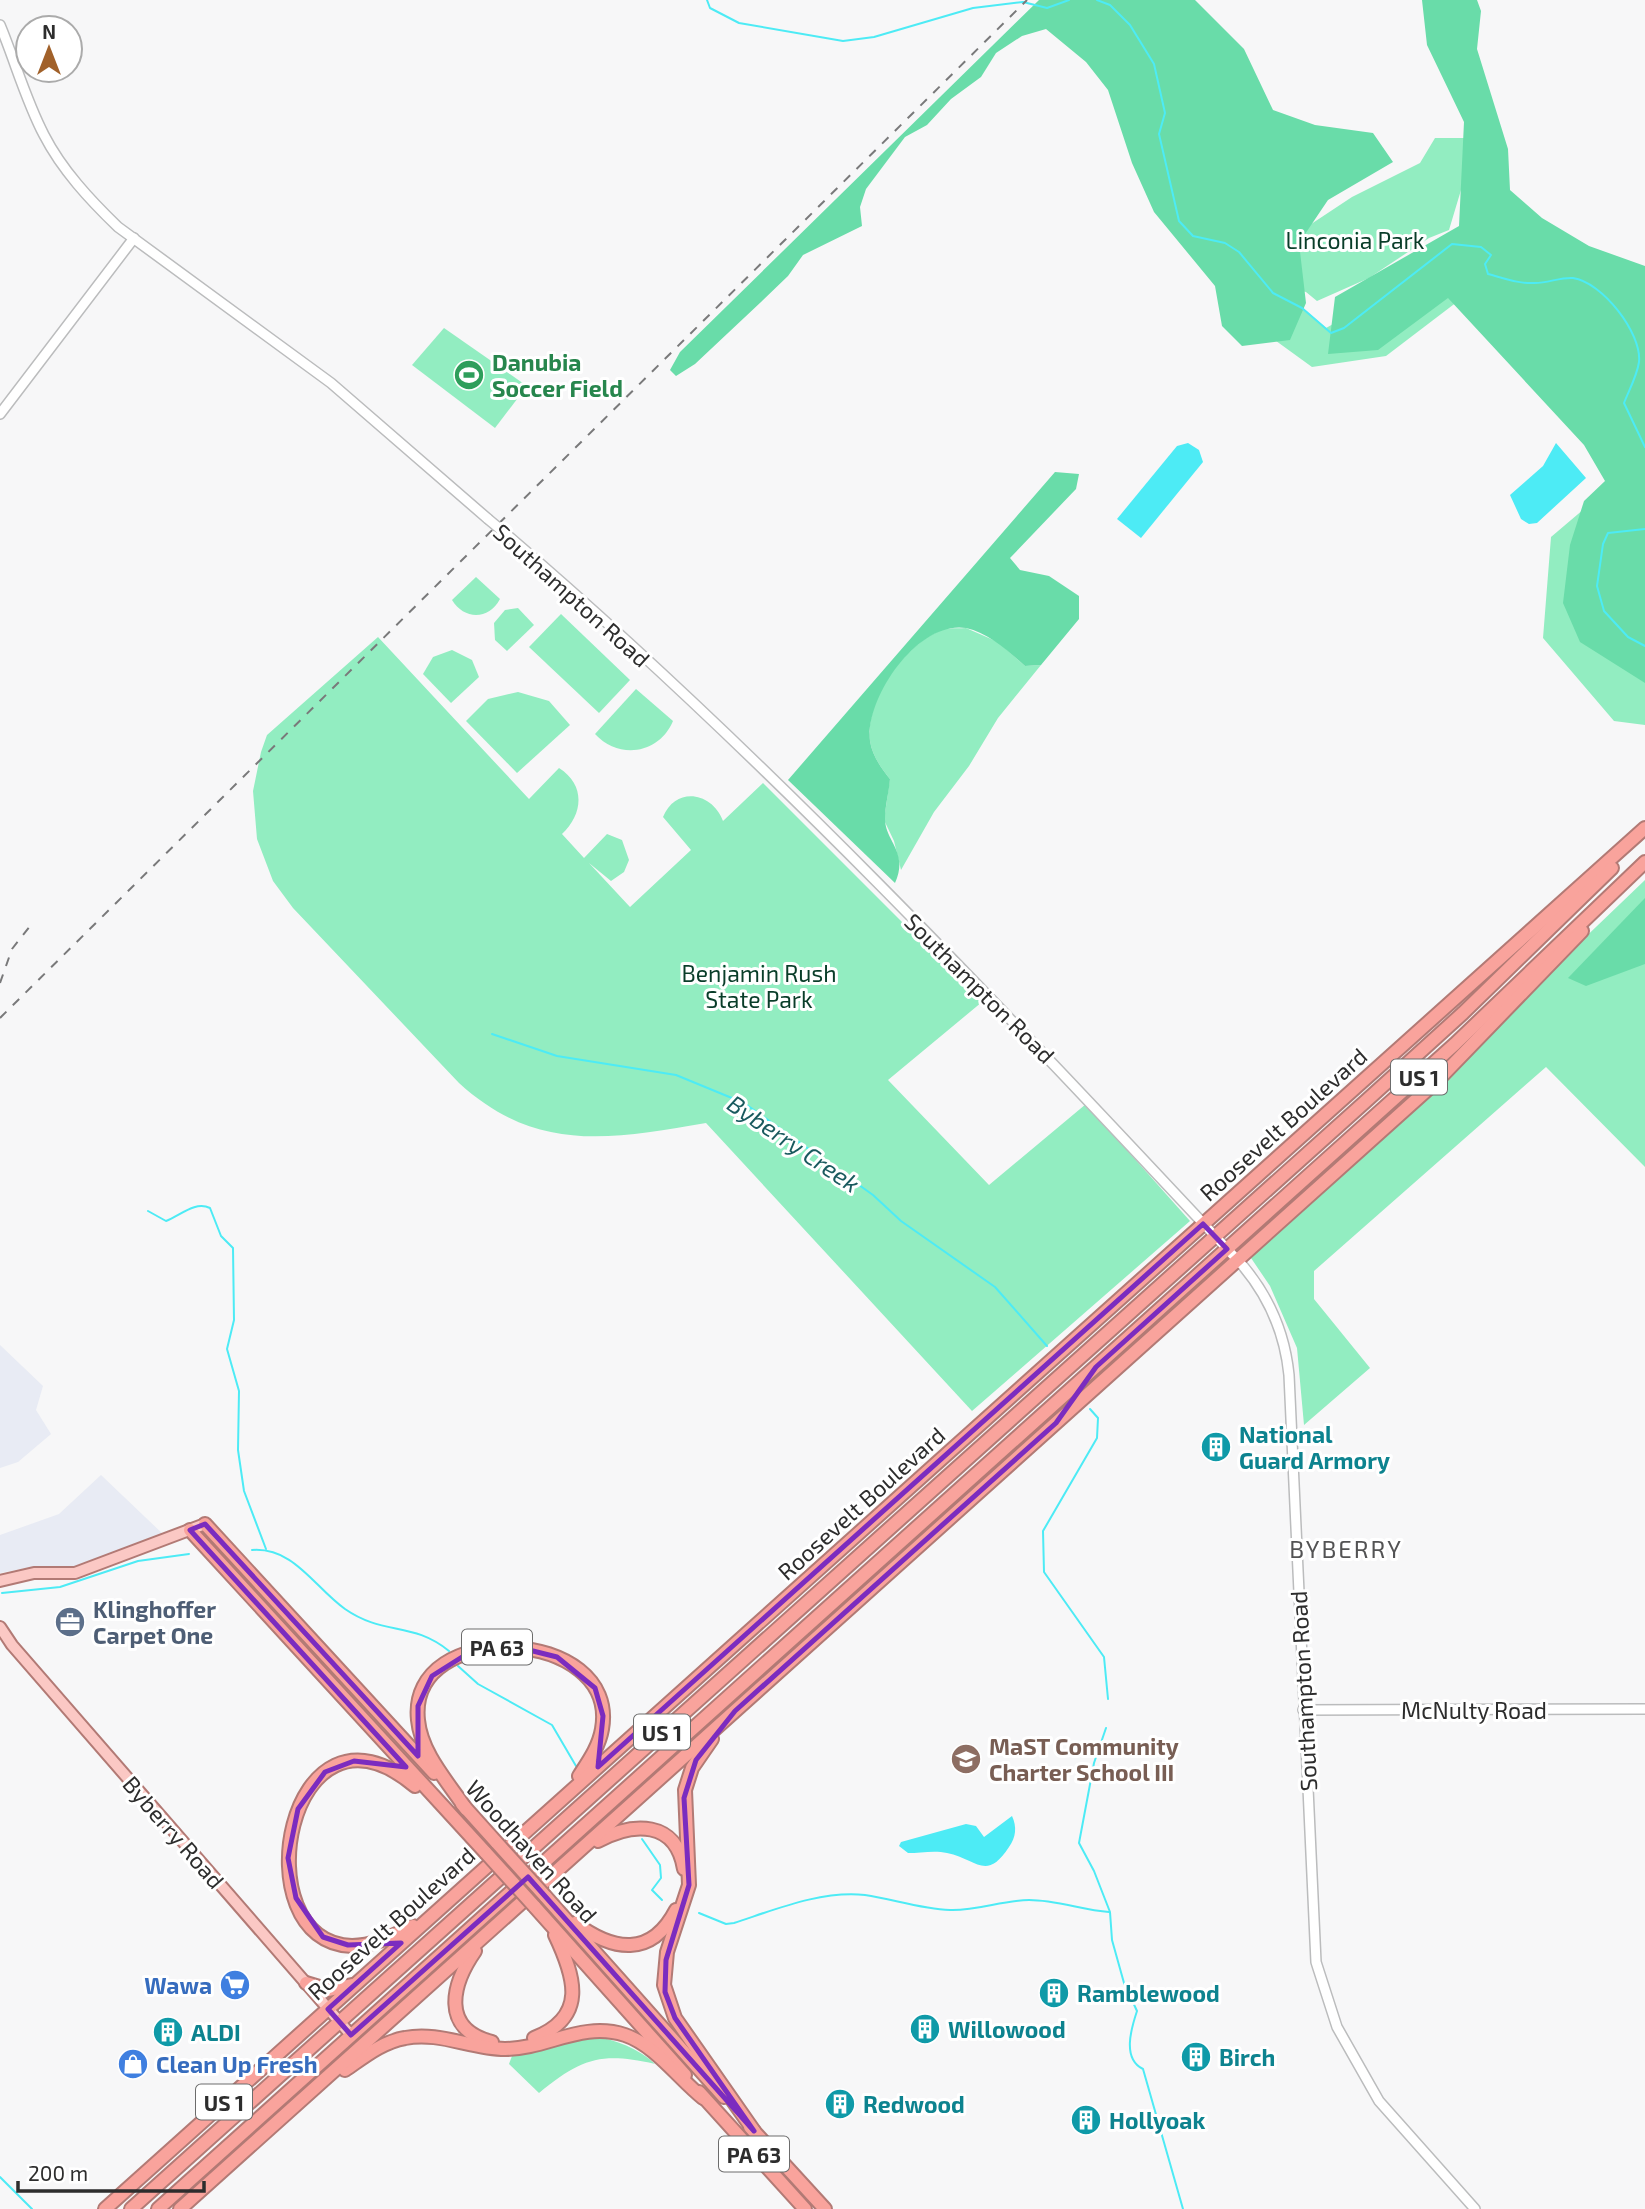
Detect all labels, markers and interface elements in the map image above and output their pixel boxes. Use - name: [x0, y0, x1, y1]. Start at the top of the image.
- north arrow: [14, 14, 84, 84]
- text: N: [42, 20, 56, 43]
- park label: Linconia Park: [1286, 226, 1425, 254]
- place label: Danubia Soccer Field: [492, 348, 623, 402]
- sports icon: Danubia Soccer Field: [452, 358, 486, 392]
- street label: Southampton Road: [488, 517, 656, 673]
- street label: Southampton Road: [899, 907, 1061, 1069]
- park label: Benjamin Rush State Park: [681, 959, 837, 1013]
- street label: Roosevelt Boulevard: [1194, 1041, 1372, 1207]
- road number: US 1: [1391, 1060, 1447, 1094]
- water label: Byberry Creek: [722, 1088, 866, 1198]
- street label: Roosevelt Boulevard: [772, 1420, 950, 1586]
- place label: National Guard Armory: [1239, 1420, 1390, 1474]
- building icon: National Guard Armory: [1199, 1430, 1233, 1464]
- district label: BYBERRY: [1289, 1534, 1403, 1563]
- street label: Southampton Road: [1284, 1590, 1322, 1792]
- place label: Klinghoffer Carpet One: [93, 1595, 216, 1649]
- office icon: Klinghoffer Carpet One: [53, 1605, 87, 1639]
- road number: PA 63: [462, 1630, 532, 1664]
- street label: McNulty Road: [1401, 1696, 1547, 1724]
- road number: US 1: [634, 1714, 690, 1750]
- place label: MaST Community Charter School III: [989, 1732, 1179, 1786]
- school or university icon: MaST Community Charter School III: [949, 1742, 983, 1776]
- street label: Byberry Road: [117, 1770, 231, 1894]
- street label: Woodhaven Road: [461, 1774, 603, 1928]
- street label: Roosevelt Boulevard: [302, 1840, 480, 2006]
- supermarket icon: Wawa: [218, 1968, 252, 2002]
- place label: Wawa: [144, 1971, 212, 1999]
- building icon: Ramblewood: [1037, 1976, 1071, 2010]
- place label: Ramblewood: [1077, 1979, 1220, 2007]
- building icon: Willowood: [908, 2012, 942, 2046]
- building icon: ALDI: [151, 2015, 185, 2049]
- place label: Willowood: [948, 2015, 1066, 2043]
- place label: ALDI: [191, 2018, 241, 2046]
- building icon: Birch: [1179, 2040, 1213, 2074]
- place label: Birch: [1219, 2043, 1275, 2071]
- shop icon: Clean Up Fresh: [116, 2047, 150, 2081]
- place label: Clean Up Fresh: [156, 2050, 318, 2078]
- road number: US 1: [196, 2084, 252, 2120]
- building icon: Redwood: [823, 2087, 857, 2121]
- place label: Redwood: [863, 2090, 965, 2118]
- building icon: Hollyoak: [1069, 2103, 1103, 2137]
- place label: Hollyoak: [1109, 2106, 1205, 2134]
- road number: PA 63: [719, 2136, 789, 2172]
- scale bar: [18, 2150, 203, 2194]
- text: 200 m: [28, 2160, 88, 2185]

